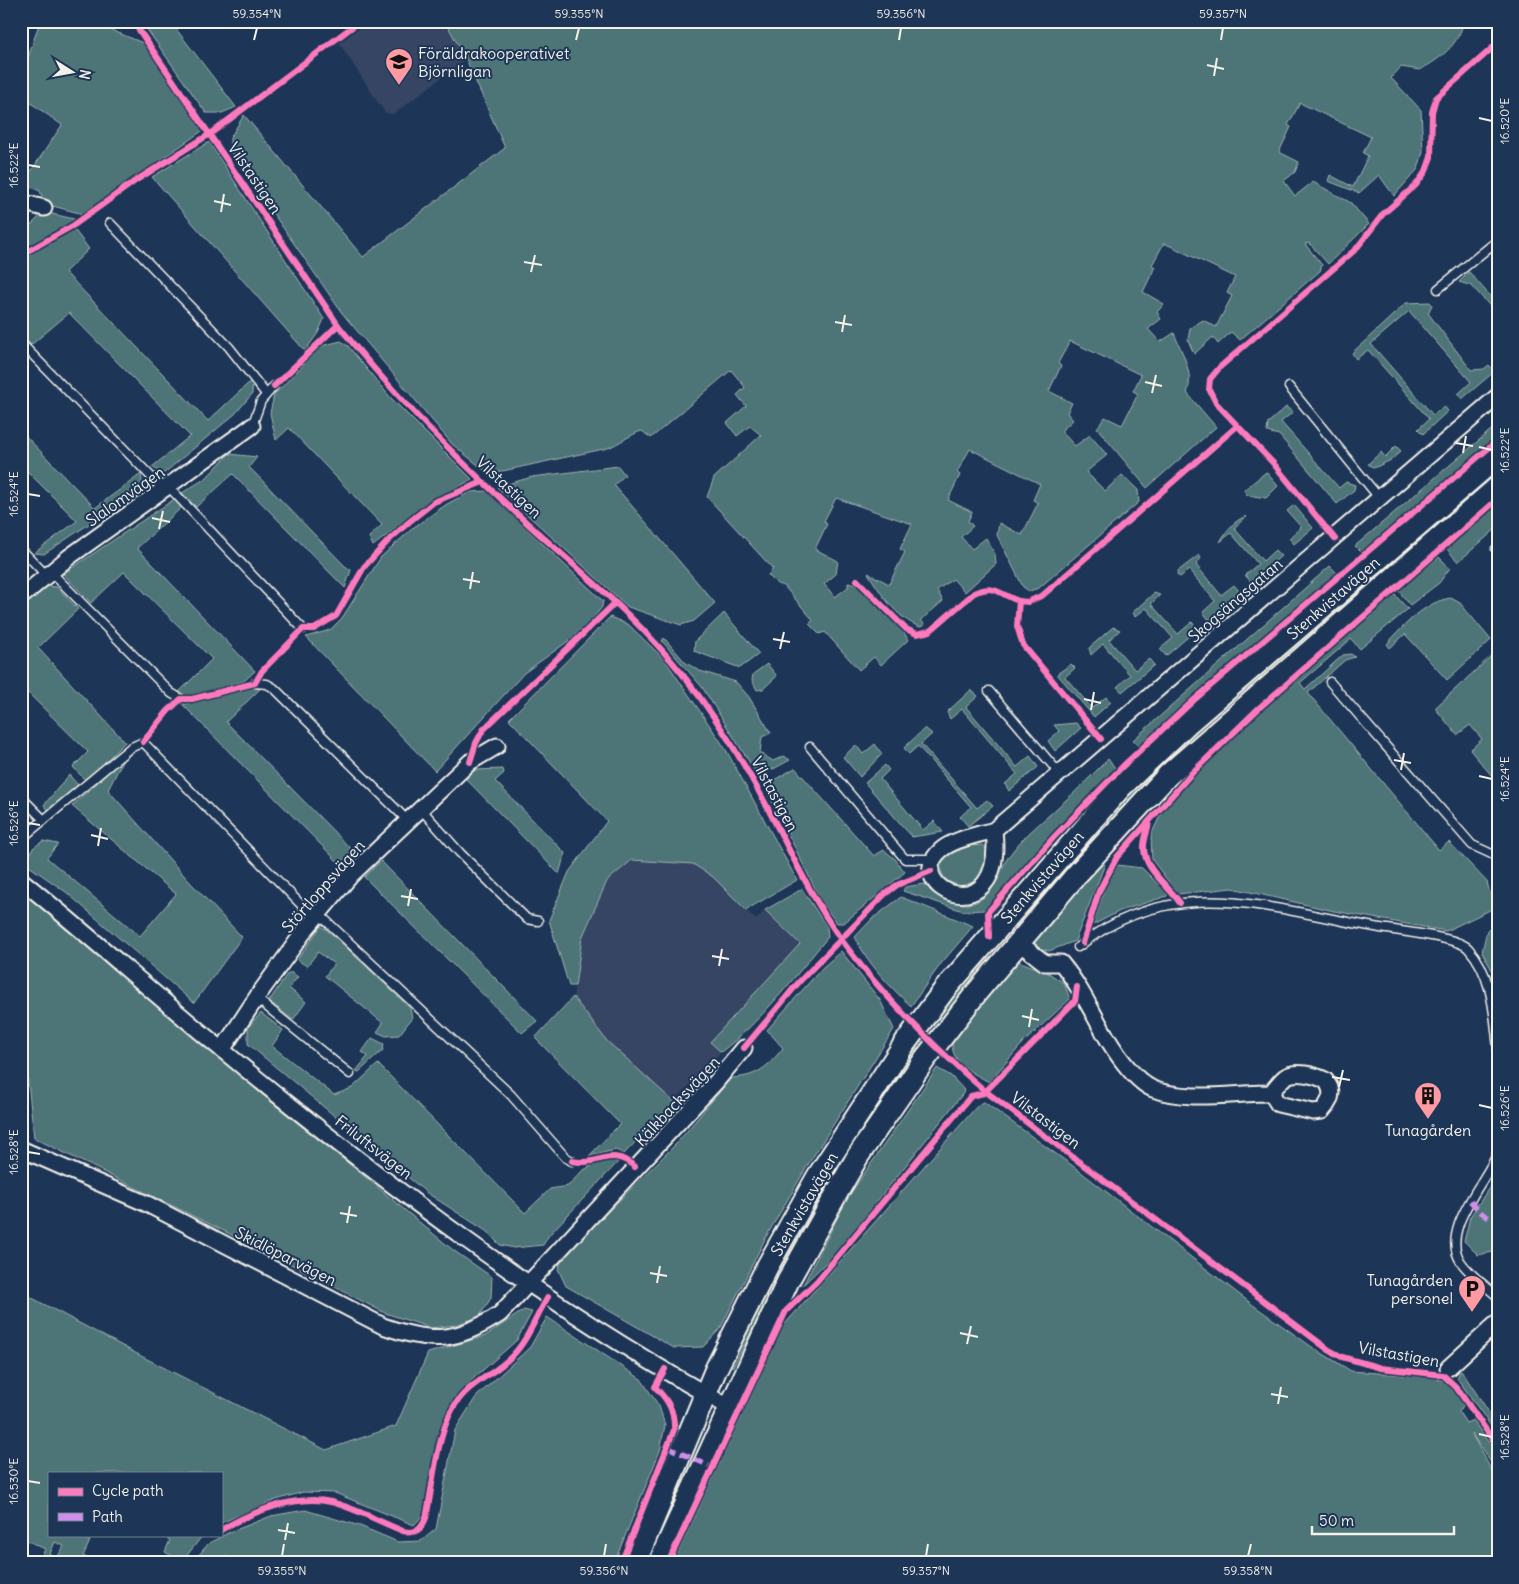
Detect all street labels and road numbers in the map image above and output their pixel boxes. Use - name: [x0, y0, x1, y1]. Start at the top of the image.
- street label: Vilstastigen: [224, 138, 286, 218]
- street label: Vilstastigen: [472, 452, 546, 522]
- street label: Slalomvägen: [82, 462, 168, 530]
- street label: Stenkvistavägen: [1282, 552, 1384, 644]
- street label: Skogsängsgatan: [1184, 554, 1286, 646]
- street label: Vilstastigen: [747, 753, 803, 835]
- street label: Stenkvistavägen: [996, 826, 1088, 928]
- street label: Störtloppsvägen: [277, 835, 369, 937]
- street label: Kälkbacksvägen: [630, 1052, 724, 1150]
- street label: Vilstastigen: [1007, 1087, 1085, 1153]
- street label: Friluftsvägen: [331, 1111, 417, 1183]
- street label: Stenkvistavägen: [766, 1149, 842, 1259]
- street label: Skidlöparvägen: [232, 1222, 340, 1290]
- street label: Vilstastigen: [1357, 1337, 1441, 1371]

